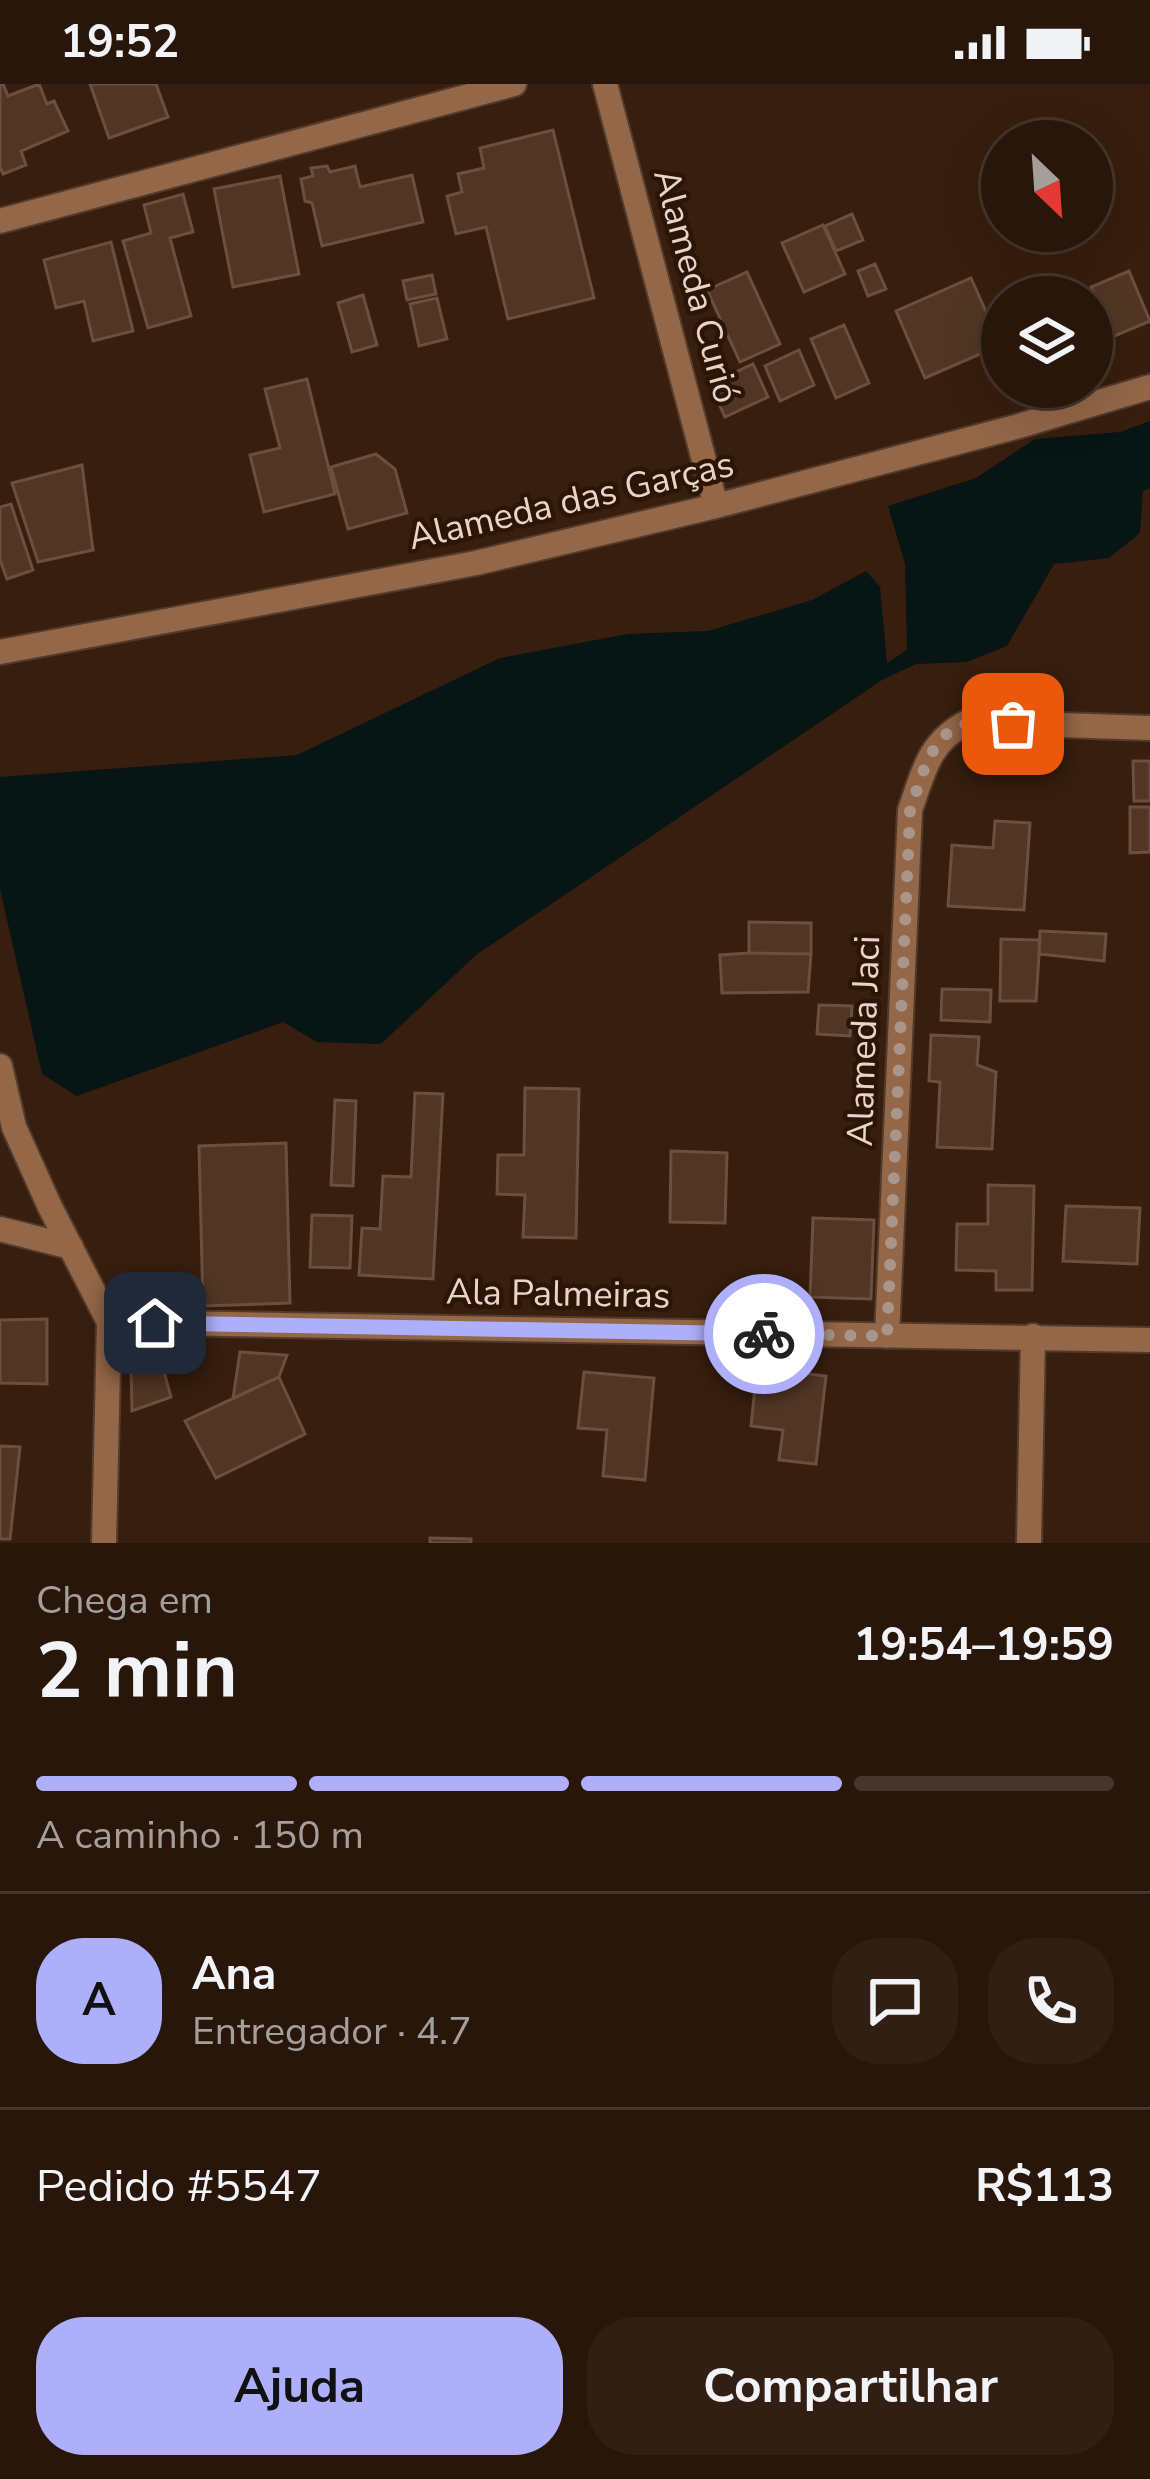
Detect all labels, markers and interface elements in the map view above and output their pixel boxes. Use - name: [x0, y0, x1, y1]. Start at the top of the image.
- text: 19:52: [60, 12, 179, 73]
- north arrow: [981, 120, 1113, 252]
- map controls: [981, 120, 1113, 408]
- street label: Alameda Curió: [641, 163, 751, 409]
- button: layers: [981, 276, 1113, 408]
- street label: Alameda das Garças: [403, 440, 739, 562]
- pin: [962, 673, 1064, 775]
- icon: bag: [980, 691, 1046, 757]
- street label: Alameda Jaci: [836, 935, 892, 1147]
- street label: Ala Palmeiras: [445, 1268, 671, 1320]
- pin: [104, 1272, 206, 1374]
- courier: [704, 1274, 824, 1394]
- icon: home: [122, 1290, 188, 1356]
- icon: bike: [731, 1301, 797, 1367]
- text: Chega em: [36, 1574, 213, 1627]
- text: 19:54–19:59: [853, 1615, 1114, 1676]
- text: 2 min: [36, 1618, 238, 1725]
- text: A caminho · 150 m: [36, 1809, 364, 1862]
- button: chat: [832, 1938, 958, 2064]
- button: phone: [988, 1938, 1114, 2064]
- text: Ana: [192, 1944, 276, 2005]
- text: A: [82, 1970, 116, 2031]
- text: Entregador · 4.7: [192, 2005, 472, 2058]
- text: Pedido #5547: [36, 2156, 322, 2217]
- text: R$113: [975, 2156, 1114, 2217]
- button: Ajuda: [36, 2317, 563, 2455]
- button: Compartilhar: [587, 2317, 1114, 2455]

